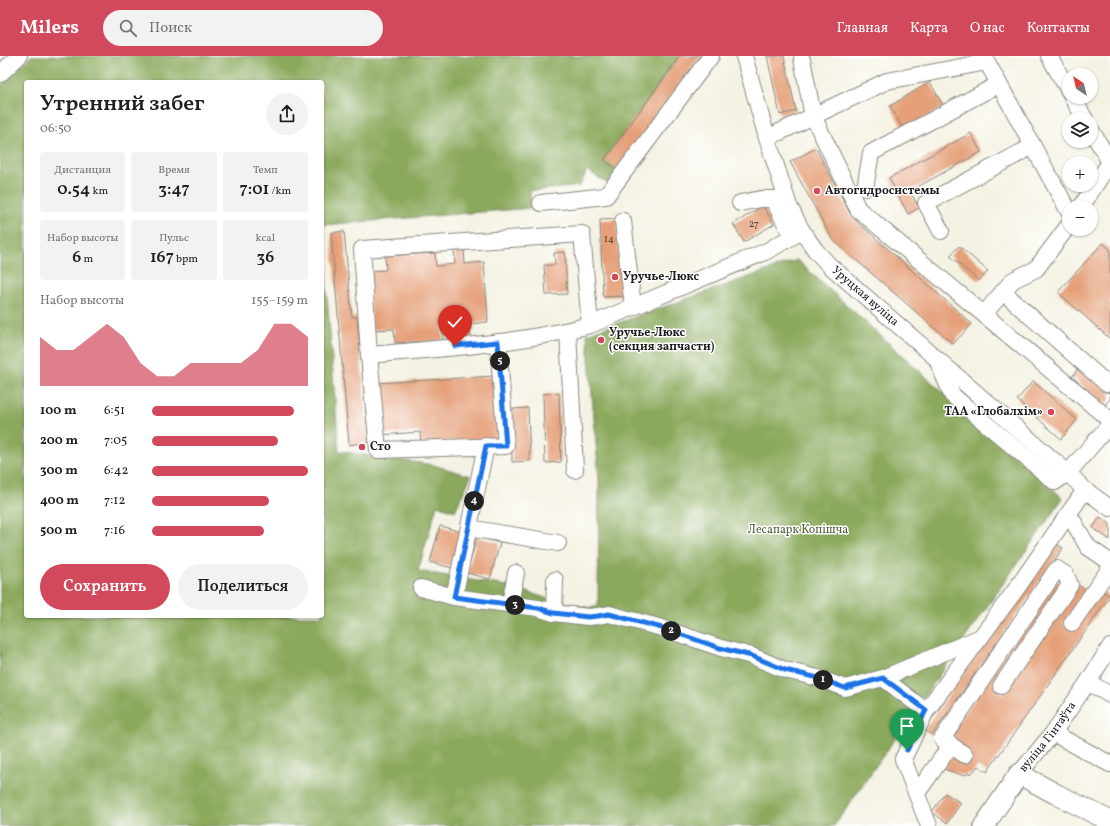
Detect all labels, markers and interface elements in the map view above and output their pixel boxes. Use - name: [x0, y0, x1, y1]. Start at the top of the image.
- search box: [103, 10, 383, 46]
- text: Milers: [20, 15, 79, 41]
- icon: search: [117, 17, 139, 39]
- text: Поиск: [149, 18, 192, 39]
- text: Главная: [837, 19, 888, 38]
- text: Карта: [910, 19, 948, 38]
- text: О нас: [970, 19, 1005, 38]
- text: Контакты: [1027, 19, 1090, 38]
- north arrow: [1062, 68, 1098, 104]
- map controls: [1062, 68, 1098, 236]
- text: Утренний забег: [40, 89, 205, 120]
- button: share: [266, 93, 308, 135]
- button: layers: [1062, 112, 1098, 148]
- text: 06:50: [40, 120, 71, 138]
- button: +: [1062, 156, 1098, 192]
- text: Дистанция: [54, 163, 111, 178]
- text: Время: [158, 163, 190, 178]
- text: Темп: [253, 163, 278, 178]
- text: 0.54: [57, 178, 90, 201]
- text: 3:47: [158, 178, 190, 201]
- text: 7:01: [239, 178, 269, 201]
- place label: Автогидросистемы: [825, 183, 939, 199]
- text: km: [90, 184, 108, 199]
- text: /km: [269, 184, 291, 199]
- marker: Автогидросистемы: [812, 186, 822, 196]
- button: −: [1062, 200, 1098, 236]
- house number: 27: [749, 217, 759, 231]
- text: Набор высоты: [47, 231, 118, 246]
- text: Пульс: [159, 231, 189, 246]
- text: kcal: [256, 231, 275, 246]
- house number: 14: [604, 232, 614, 246]
- text: 6: [72, 246, 81, 269]
- text: 167: [150, 246, 174, 269]
- text: 36: [256, 246, 274, 269]
- text: m: [81, 252, 93, 267]
- text: bpm: [174, 252, 198, 267]
- street label: Уруцкая вуліца: [828, 263, 902, 330]
- place label: Уручье-Люкс: [623, 269, 700, 285]
- marker: Уручье-Люкс: [610, 272, 620, 282]
- text: Набор высоты: [40, 292, 124, 310]
- text: 155–159 m: [251, 292, 308, 310]
- pin: [438, 305, 472, 346]
- icon: check: [444, 311, 466, 333]
- place label: Уручье-Люкс (секция запчасти): [609, 325, 715, 355]
- marker: Уручье-Люкс (секция запчасти): [596, 335, 606, 345]
- pin: 5: [490, 351, 510, 371]
- text: 5: [497, 353, 503, 368]
- text: 100 m: [40, 402, 77, 420]
- text: 6:51: [104, 402, 125, 420]
- place label: ТАА «Глобалхім»: [944, 404, 1043, 420]
- marker: ТАА «Глобалхім»: [1046, 407, 1056, 417]
- text: 200 m: [40, 432, 78, 450]
- text: 7:05: [104, 432, 127, 450]
- place label: Сто: [370, 439, 391, 455]
- marker: Сто: [357, 442, 367, 452]
- text: 300 m: [40, 462, 78, 480]
- text: 6:42: [104, 462, 128, 480]
- pin: 4: [464, 491, 484, 511]
- text: 400 m: [40, 492, 79, 510]
- text: 7:12: [104, 492, 125, 510]
- text: 4: [471, 493, 477, 508]
- text: 500 m: [40, 522, 77, 540]
- text: 7:16: [104, 522, 125, 540]
- park label: Лесапарк Копішча: [748, 522, 848, 538]
- button: Сохранить: [40, 564, 170, 610]
- button: Поделиться: [178, 564, 308, 610]
- pin: 3: [505, 595, 525, 615]
- text: 3: [512, 597, 518, 612]
- pin: 2: [661, 621, 681, 641]
- text: 2: [668, 623, 674, 638]
- pin: 1: [813, 670, 833, 690]
- text: 1: [821, 672, 825, 687]
- street label: вуліца Гінтаўта: [1016, 699, 1080, 776]
- pin: [890, 709, 924, 750]
- icon: arrive: [896, 715, 918, 737]

